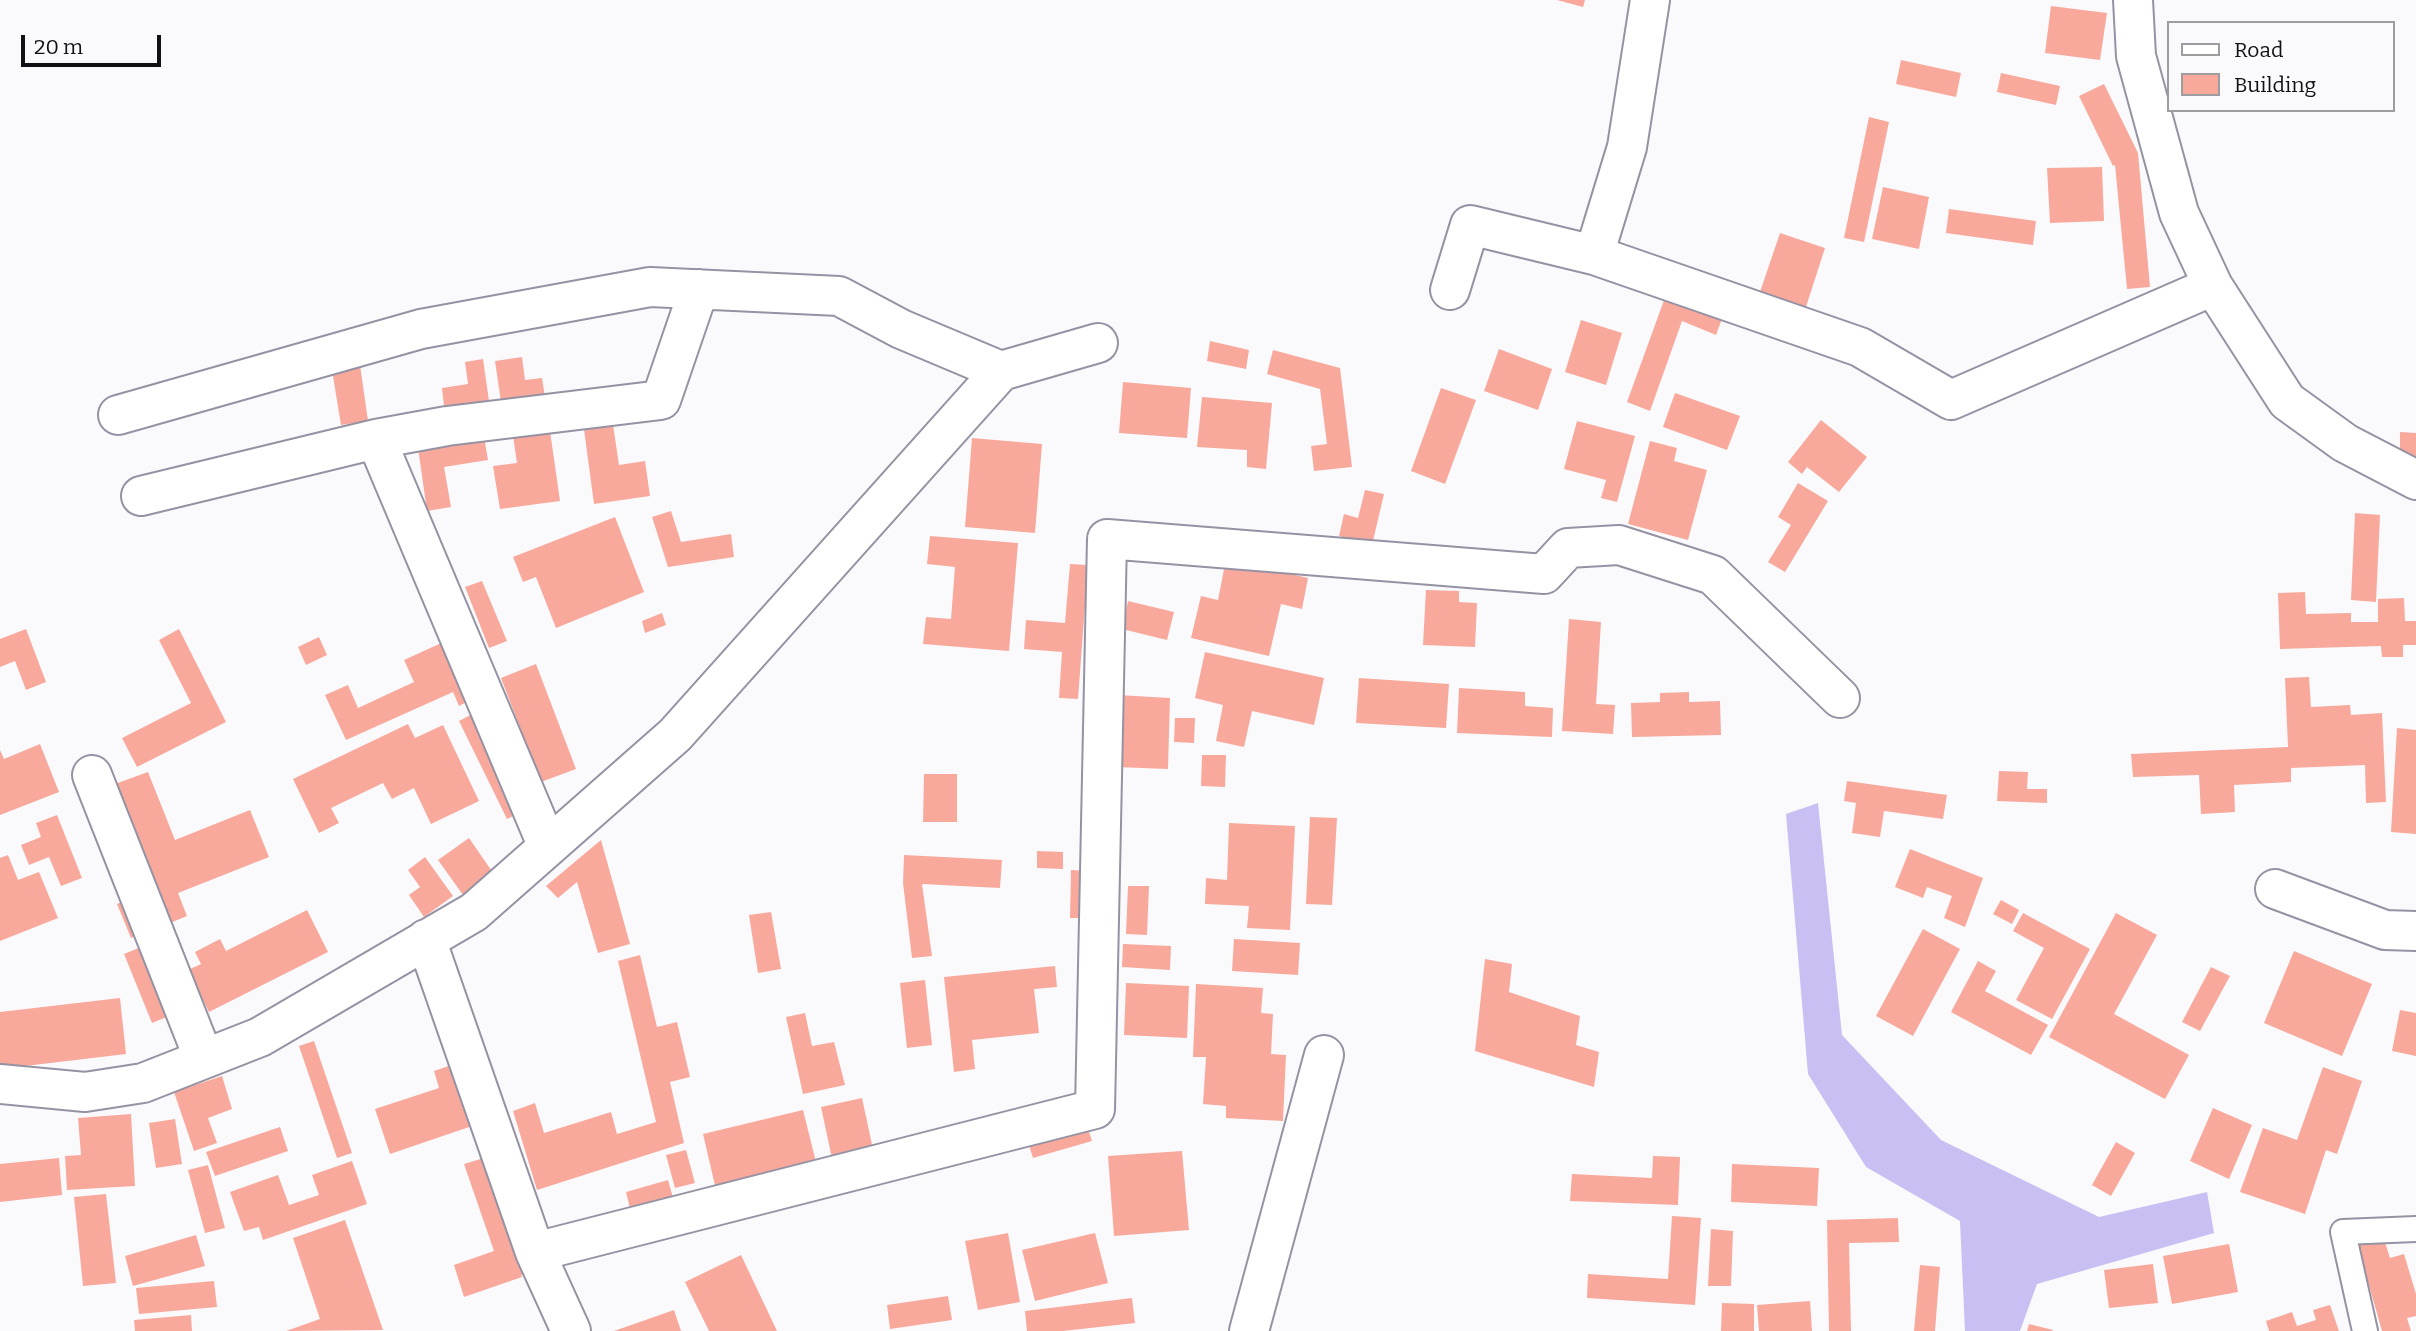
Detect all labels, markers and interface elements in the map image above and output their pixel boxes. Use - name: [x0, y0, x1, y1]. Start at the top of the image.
- scale bar: [24, 21, 164, 65]
- legend: [2168, 21, 2395, 112]
- text: 20 m: [34, 34, 83, 60]
- text: Road: [2234, 37, 2283, 63]
- text: Building: [2234, 72, 2316, 98]

